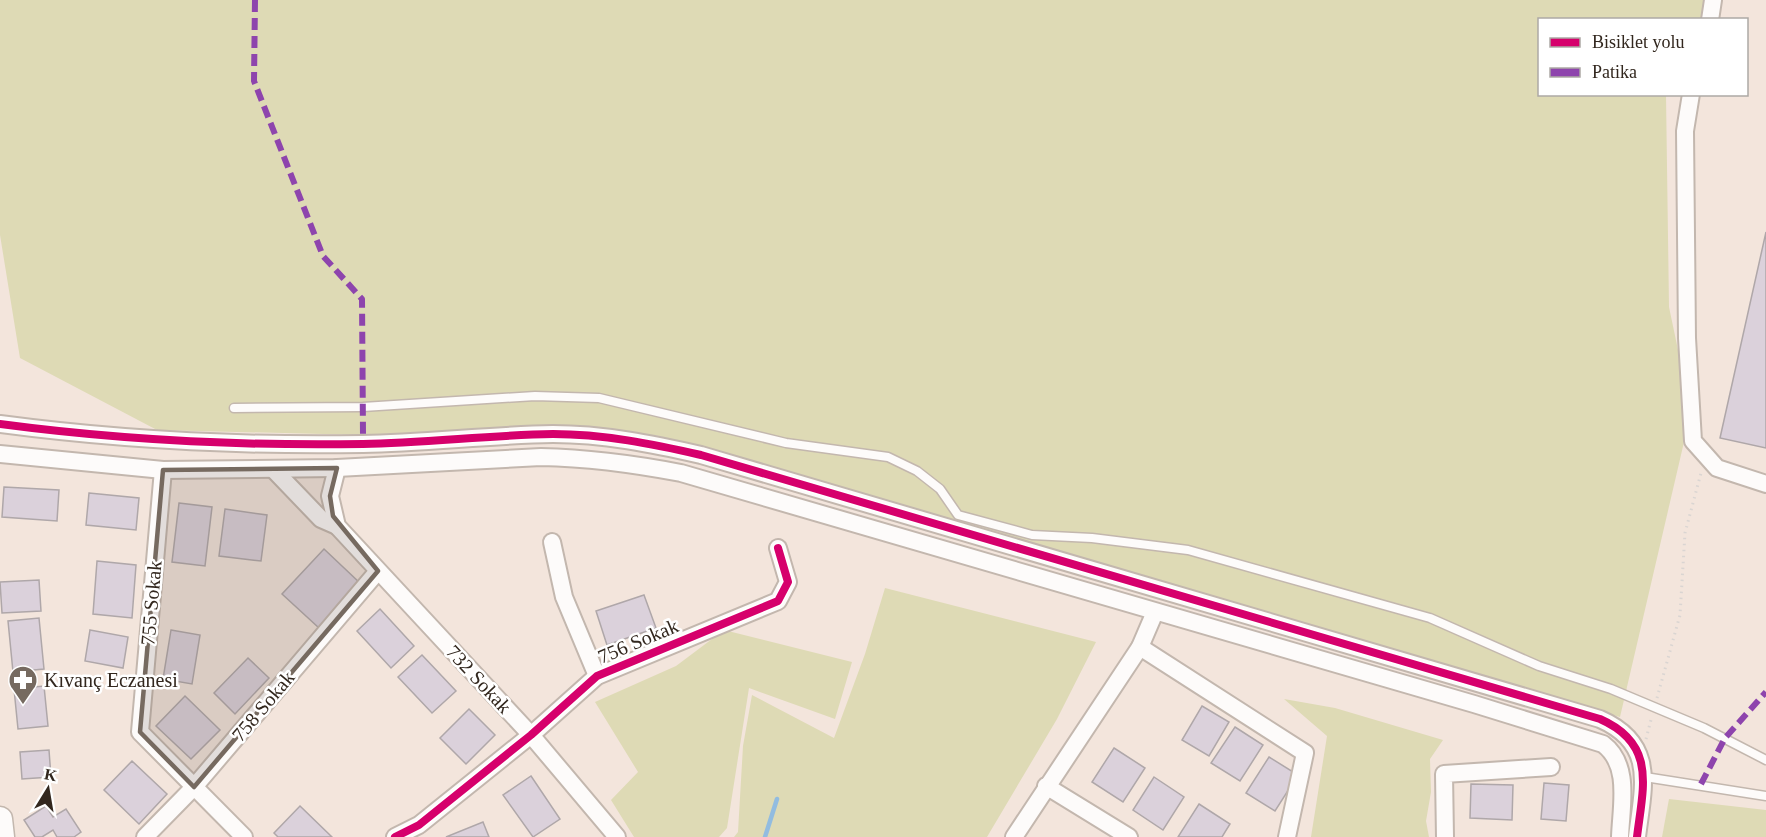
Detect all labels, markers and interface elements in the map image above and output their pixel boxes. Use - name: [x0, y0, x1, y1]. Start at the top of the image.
- legend: [1538, 18, 1748, 96]
- text: Bisiklet yolu: [1592, 32, 1685, 52]
- text: Patika: [1592, 62, 1637, 82]
- street label: 755 Sokak: [136, 560, 166, 646]
- street label: 756 Sokak: [595, 614, 681, 668]
- street label: 732 Sokak: [442, 640, 516, 718]
- pharmacy icon: Kıvanç Eczanesi: [7, 664, 39, 706]
- street label: 758 Sokak: [227, 666, 299, 746]
- place label: Kıvanç Eczanesi: [44, 669, 178, 692]
- north arrow: [18, 759, 78, 819]
- text: K: [43, 765, 59, 784]

